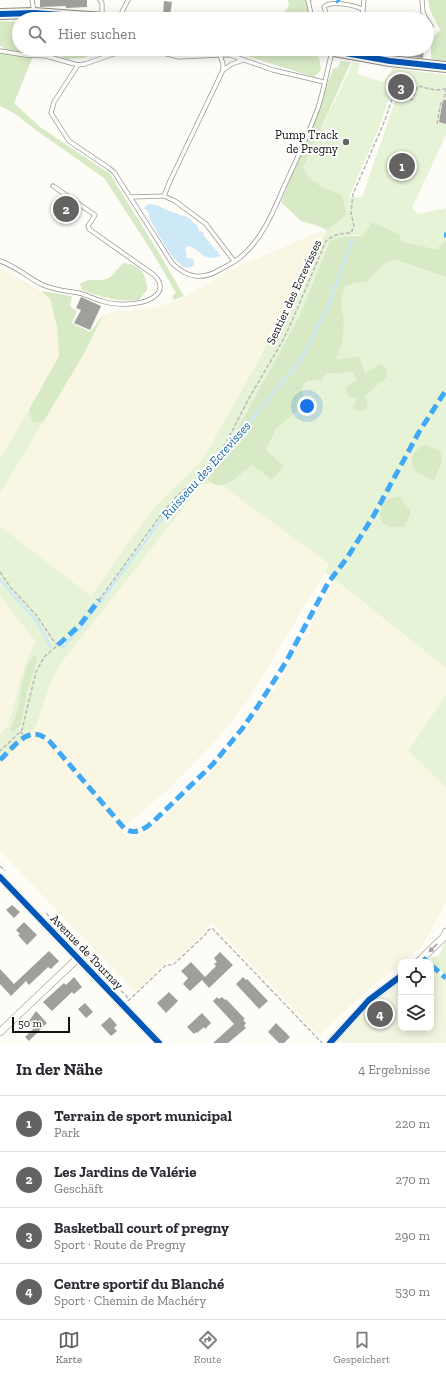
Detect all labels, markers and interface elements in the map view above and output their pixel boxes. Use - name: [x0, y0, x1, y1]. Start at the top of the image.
- search box: [12, 12, 434, 56]
- icon: search: [26, 23, 48, 45]
- text: Hier suchen: [58, 25, 136, 43]
- pin: 3: [388, 72, 414, 102]
- place label: Pump Track de Pregny: [275, 128, 339, 156]
- marker: Pump Track de Pregny: [341, 137, 351, 147]
- pin: 1: [389, 151, 415, 181]
- pin: 2: [53, 194, 79, 224]
- street label: Sentier des Ecrevisses: [264, 237, 324, 347]
- your location: [297, 396, 317, 416]
- water label: Ruisseau des Ecrevisses: [158, 418, 254, 522]
- street label: Avenue de Tournay: [48, 912, 127, 993]
- one-way arrow: [428, 943, 438, 953]
- map controls: [398, 959, 434, 1031]
- button: locate: [398, 959, 434, 995]
- button: layers: [398, 995, 434, 1031]
- pin: 4: [367, 999, 393, 1029]
- scale bar: [12, 1015, 70, 1034]
- text: 50 m: [18, 1017, 42, 1030]
- text: In der Nähe: [16, 1059, 103, 1079]
- text: 4 Ergebnisse: [358, 1062, 430, 1077]
- text: Terrain de sport municipal: [54, 1107, 232, 1125]
- text: 1: [26, 1116, 32, 1131]
- text: 220 m: [395, 1116, 430, 1131]
- text: Park: [54, 1125, 80, 1140]
- text: Les Jardins de Valérie: [54, 1163, 197, 1181]
- text: 2: [26, 1172, 32, 1187]
- text: 270 m: [396, 1172, 430, 1187]
- text: Geschäft: [54, 1181, 103, 1196]
- text: Basketball court of pregny: [54, 1219, 229, 1237]
- text: 3: [26, 1228, 32, 1243]
- text: 290 m: [395, 1228, 430, 1243]
- text: Sport · Route de Pregny: [54, 1237, 186, 1252]
- text: Centre sportif du Blanché: [54, 1275, 224, 1293]
- text: 4: [25, 1284, 33, 1299]
- text: 530 m: [395, 1284, 430, 1299]
- text: Sport · Chemin de Machéry: [54, 1293, 206, 1308]
- tab: Karte: [56, 1329, 82, 1366]
- tab: Route: [194, 1329, 221, 1366]
- tab: Gespeichert: [333, 1329, 390, 1366]

